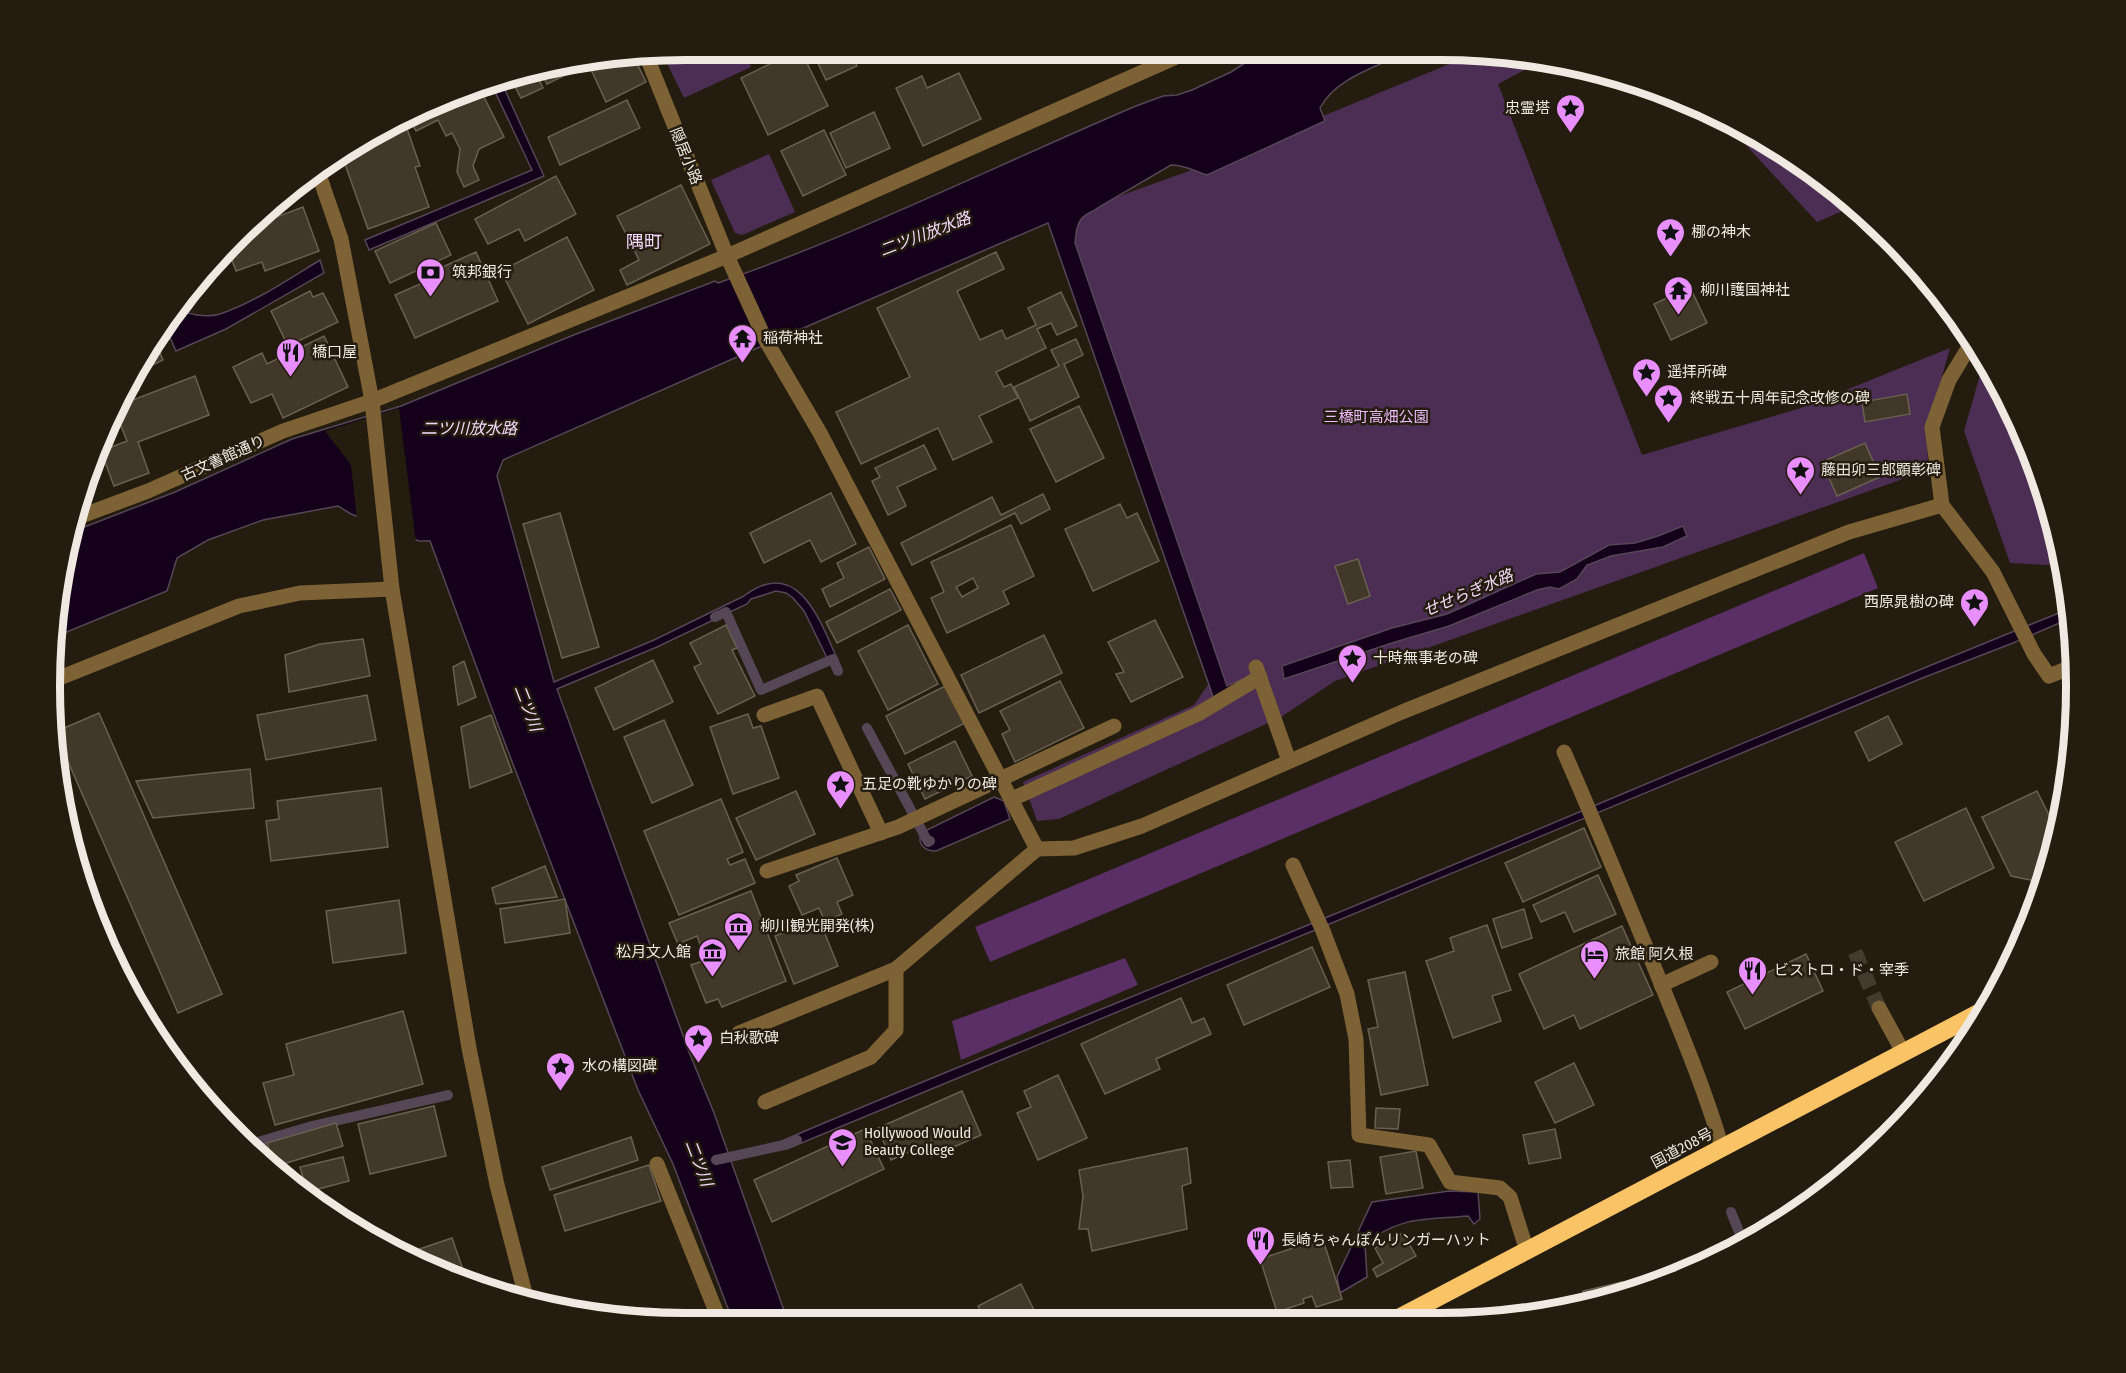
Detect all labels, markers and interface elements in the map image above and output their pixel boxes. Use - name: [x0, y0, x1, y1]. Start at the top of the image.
- place icon: 忠霊塔: [1555, 92, 1587, 134]
- place label: 忠霊塔: [1505, 99, 1550, 117]
- street label: 隠居小路: [666, 125, 706, 187]
- water label: 二ツ川放水路: [877, 207, 975, 260]
- place icon: 梛の神木: [1654, 216, 1686, 258]
- place label: 梛の神木: [1691, 223, 1751, 241]
- district label: 隅町: [626, 231, 662, 253]
- bank icon: 筑邦銀行: [415, 256, 447, 298]
- place label: 筑邦銀行: [452, 263, 512, 281]
- temple icon: 柳川護国神社: [1663, 274, 1695, 316]
- place label: 柳川護国神社: [1700, 281, 1790, 299]
- temple icon: 稲荷神社: [726, 322, 758, 364]
- place label: 稲荷神社: [763, 329, 823, 347]
- restaurant icon: 橋口屋: [275, 336, 307, 378]
- place label: 橋口屋: [312, 343, 357, 361]
- place icon: 遥拝所碑: [1630, 356, 1662, 398]
- place label: 遥拝所碑: [1667, 363, 1727, 381]
- place icon: 終戦五十周年記念改修の碑: [1653, 382, 1685, 424]
- place label: 終戦五十周年記念改修の碑: [1690, 389, 1870, 407]
- park label: 三橋町高畑公園: [1323, 408, 1429, 426]
- water label: 二ツ川放水路: [421, 419, 519, 438]
- street label: 古文書館通り: [178, 431, 268, 485]
- place icon: 藤田卯三郎顕彰碑: [1784, 454, 1816, 496]
- place label: 藤田卯三郎顕彰碑: [1821, 461, 1941, 479]
- water label: せせらぎ水路: [1420, 565, 1518, 621]
- place icon: 西原晁樹の碑: [1959, 586, 1991, 628]
- place label: 西原晁樹の碑: [1864, 593, 1954, 611]
- place icon: 十時無事老の碑: [1336, 642, 1368, 684]
- place label: 十時無事老の碑: [1373, 649, 1478, 667]
- water label: 二ツ川: [511, 682, 546, 736]
- place icon: 五足の靴ゆかりの碑: [825, 768, 857, 810]
- place label: 五足の靴ゆかりの碑: [862, 775, 997, 793]
- museum icon: 柳川観光開発(株): [723, 910, 755, 952]
- place label: 柳川観光開発(株): [760, 917, 874, 935]
- museum icon: 松月文人館: [696, 936, 728, 978]
- hotel icon: 旅館 阿久根: [1578, 938, 1610, 980]
- place label: 松月文人館: [616, 943, 691, 961]
- place label: 旅館 阿久根: [1615, 945, 1694, 963]
- restaurant icon: ビストロ・ド・宰季: [1737, 954, 1769, 996]
- place label: ビストロ・ド・宰季: [1774, 961, 1909, 979]
- place icon: 白秋歌碑: [682, 1022, 714, 1064]
- place label: 白秋歌碑: [719, 1029, 779, 1047]
- place icon: 水の構図碑: [545, 1050, 577, 1092]
- place label: 水の構図碑: [582, 1057, 657, 1075]
- place label: Hollywood Would Beauty College: [864, 1124, 971, 1159]
- street label: 国道208号: [1648, 1124, 1716, 1172]
- school or university icon: Hollywood Would Beauty College: [827, 1126, 859, 1168]
- water label: 二ツ川: [682, 1137, 717, 1191]
- restaurant icon: 長崎ちゃんぽんリンガーハット: [1244, 1224, 1276, 1266]
- place label: 長崎ちゃんぽんリンガーハット: [1281, 1231, 1491, 1249]

